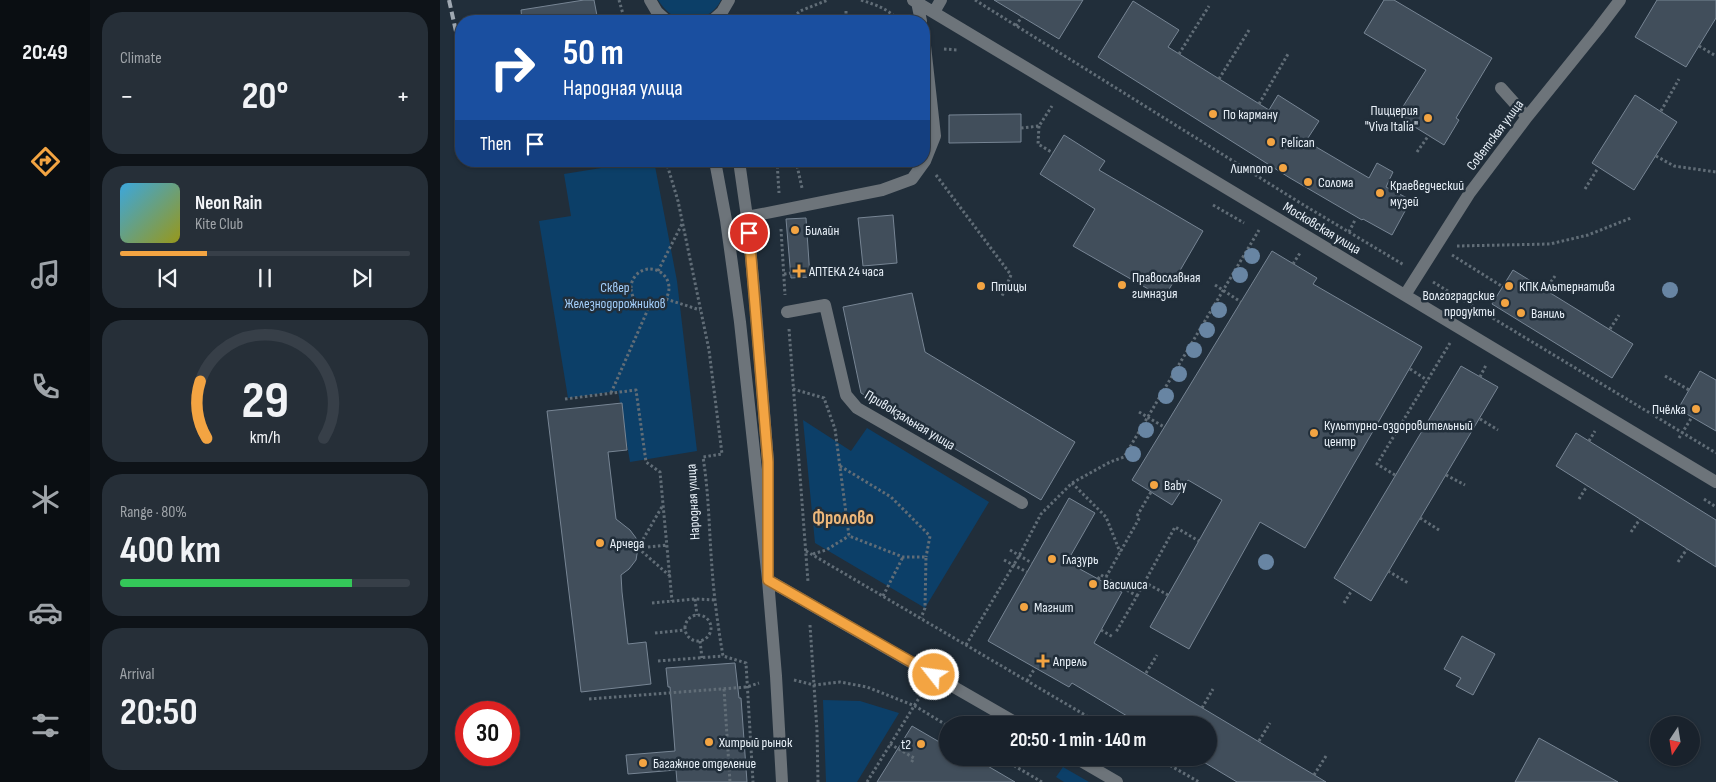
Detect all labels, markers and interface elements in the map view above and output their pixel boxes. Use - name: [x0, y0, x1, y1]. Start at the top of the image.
- text: 50 m: [563, 32, 624, 75]
- icon: right: [480, 35, 545, 100]
- text: 20:49: [22, 39, 68, 66]
- text: Climate: [120, 49, 162, 68]
- text: 20°: [242, 74, 288, 119]
- text: Народная улица: [563, 75, 683, 102]
- text: −: [120, 80, 134, 113]
- text: +: [396, 80, 410, 113]
- street label: Советская улица: [1463, 96, 1527, 174]
- place label: Пиццерия "Viva Italia": [1365, 102, 1418, 135]
- place label: По карману: [1223, 106, 1279, 123]
- marker: По карману: [1207, 108, 1219, 120]
- marker: Пиццерия "Viva Italia": [1422, 112, 1434, 124]
- icon: arrive: [521, 130, 549, 158]
- text: Then: [480, 133, 511, 156]
- place label: Pelican: [1281, 134, 1315, 151]
- marker: Pelican: [1265, 136, 1277, 148]
- icon: directions: [28, 144, 63, 179]
- place label: Лимпопо: [1230, 160, 1273, 177]
- marker: Лимпопо: [1277, 162, 1289, 174]
- place label: Солома: [1318, 174, 1353, 191]
- marker: Солома: [1302, 176, 1314, 188]
- place label: Краеведческий музей: [1390, 177, 1464, 210]
- marker: Краеведческий музей: [1374, 187, 1386, 199]
- text: Neon Rain: [195, 192, 262, 215]
- street label: Московская улица: [1280, 198, 1364, 258]
- pin: [728, 212, 770, 254]
- text: Kite Club: [195, 215, 243, 234]
- icon: arrive: [735, 219, 763, 247]
- place label: Билайн: [805, 222, 839, 239]
- marker: Билайн: [789, 224, 801, 236]
- icon: music: [28, 257, 63, 292]
- place label: АПТЕКА 24 часа: [808, 263, 884, 280]
- icon: previous: [154, 264, 182, 292]
- icon: pause: [251, 264, 279, 292]
- icon: next: [348, 264, 376, 292]
- marker: АПТЕКА 24 часа: [793, 265, 805, 277]
- place label: Православная гимназия: [1132, 269, 1201, 302]
- place label: Птицы: [991, 278, 1027, 295]
- place label: КПК Альтернатива: [1519, 278, 1615, 295]
- park label: Сквер Железнодорожников: [564, 279, 666, 312]
- marker: Православная гимназия: [1116, 279, 1128, 291]
- marker: Птицы: [975, 280, 987, 292]
- marker: КПК Альтернатива: [1503, 280, 1515, 292]
- place label: Волгоградские продукты: [1423, 287, 1495, 320]
- marker: Волгоградские продукты: [1499, 297, 1511, 309]
- place label: Ваниль: [1531, 305, 1565, 322]
- marker: Ваниль: [1515, 307, 1527, 319]
- icon: phone: [28, 369, 63, 404]
- text: 29: [241, 370, 289, 433]
- street label: Привокзальная улица: [862, 386, 958, 454]
- place label: Пчёлка: [1652, 401, 1686, 418]
- marker: Пчёлка: [1690, 403, 1702, 415]
- place label: Культурно-оздоровительный центр: [1324, 417, 1473, 450]
- text: km/h: [250, 427, 280, 448]
- marker: Культурно-оздоровительный центр: [1308, 427, 1320, 439]
- street label: Народная улица: [683, 464, 703, 540]
- place label: Baby: [1164, 477, 1187, 494]
- marker: Baby: [1148, 479, 1160, 491]
- icon: climate: [28, 482, 63, 517]
- text: Range · 80%: [120, 503, 187, 522]
- district label: Фролово: [812, 507, 874, 530]
- text: 400 km: [120, 528, 221, 573]
- place label: Арчеда: [609, 535, 645, 552]
- marker: Арчеда: [594, 537, 606, 549]
- place label: Глазурь: [1062, 551, 1099, 568]
- marker: Глазурь: [1046, 553, 1058, 565]
- place label: Василиса: [1103, 576, 1148, 593]
- marker: Василиса: [1087, 578, 1099, 590]
- icon: car: [28, 595, 63, 630]
- place label: Магнит: [1034, 599, 1074, 616]
- marker: Магнит: [1018, 601, 1030, 613]
- position arrow: [907, 648, 959, 700]
- place label: Апрель: [1052, 653, 1087, 670]
- marker: Апрель: [1037, 655, 1049, 667]
- text: Arrival: [120, 665, 154, 684]
- text: 20:50: [120, 690, 198, 735]
- speed limit sign: 30: [455, 701, 520, 766]
- icon: filters: [28, 708, 63, 743]
- north arrow: [1650, 716, 1700, 766]
- map controls: [1650, 716, 1700, 766]
- text: 20:50 · 1 min · 140 m: [1010, 729, 1146, 752]
- place label: Хитрый рынок: [718, 734, 793, 751]
- marker: Хитрый рынок: [703, 736, 715, 748]
- place label: t2: [901, 736, 911, 753]
- marker: t2: [915, 738, 927, 750]
- place label: Багажное отделение: [653, 755, 756, 772]
- marker: Багажное отделение: [637, 757, 649, 769]

